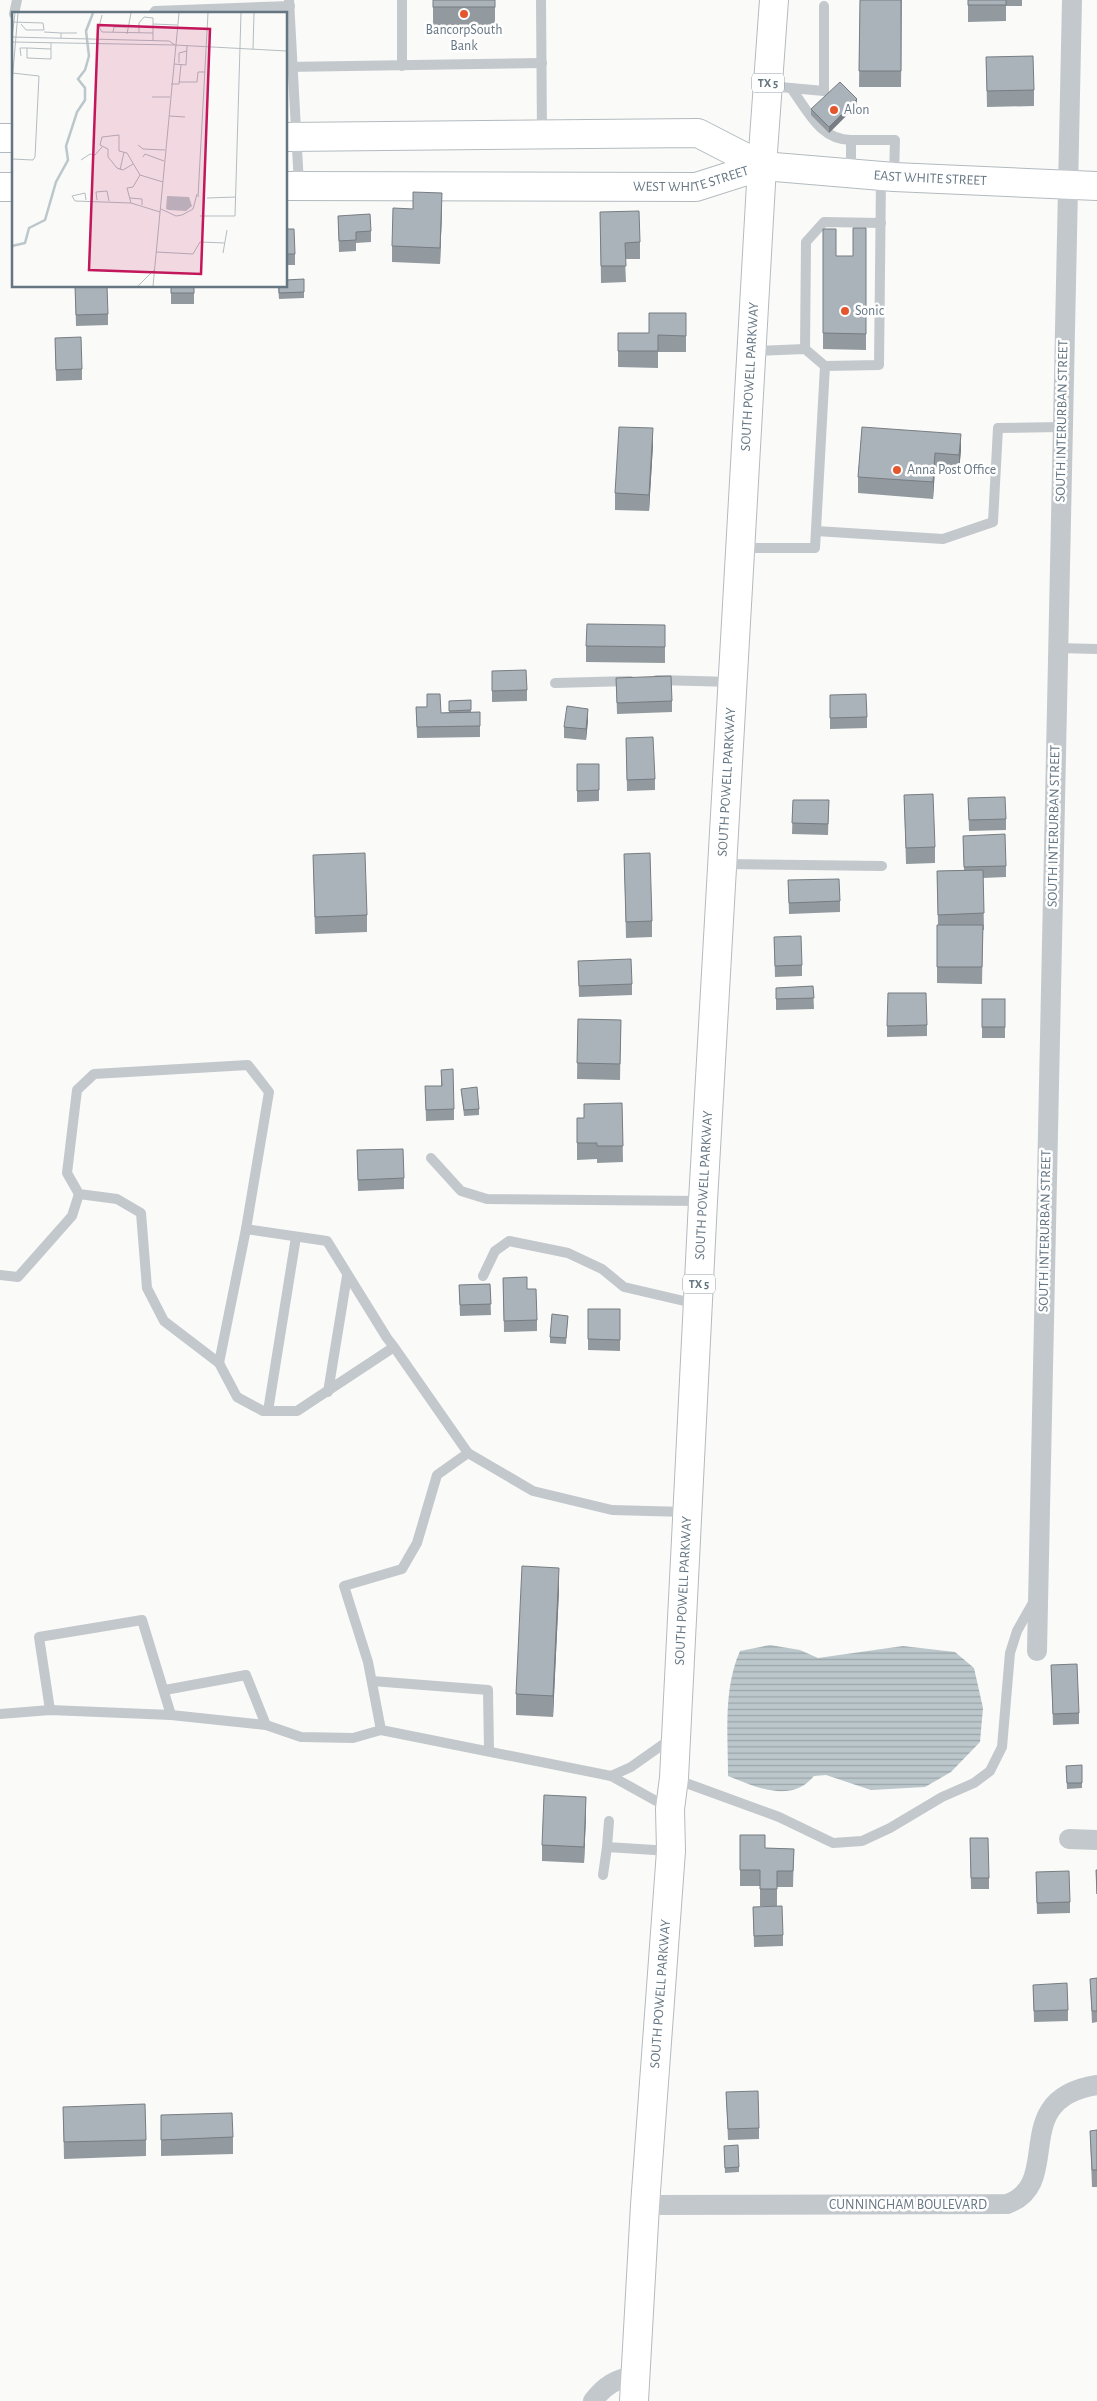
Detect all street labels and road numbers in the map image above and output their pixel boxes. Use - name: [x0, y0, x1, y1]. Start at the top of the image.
- road number: TX 5: [752, 74, 784, 92]
- street label: WEST WHITE STREET: [633, 164, 751, 194]
- street label: EAST WHITE STREET: [873, 168, 987, 188]
- street label: SOUTH POWELL PARKWAY: [739, 301, 761, 452]
- street label: SOUTH INTERURBAN STREET: [1054, 339, 1070, 502]
- street label: SOUTH POWELL PARKWAY: [716, 706, 738, 857]
- street label: SOUTH INTERURBAN STREET: [1046, 744, 1062, 907]
- street label: SOUTH POWELL PARKWAY: [693, 1110, 715, 1260]
- street label: SOUTH INTERURBAN STREET: [1037, 1149, 1053, 1312]
- road number: TX 5: [683, 1274, 715, 1294]
- street label: SOUTH POWELL PARKWAY: [673, 1515, 694, 1666]
- street label: SOUTH POWELL PARKWAY: [648, 1918, 673, 2069]
- street label: CUNNINGHAM BOULEVARD: [829, 2198, 987, 2212]

